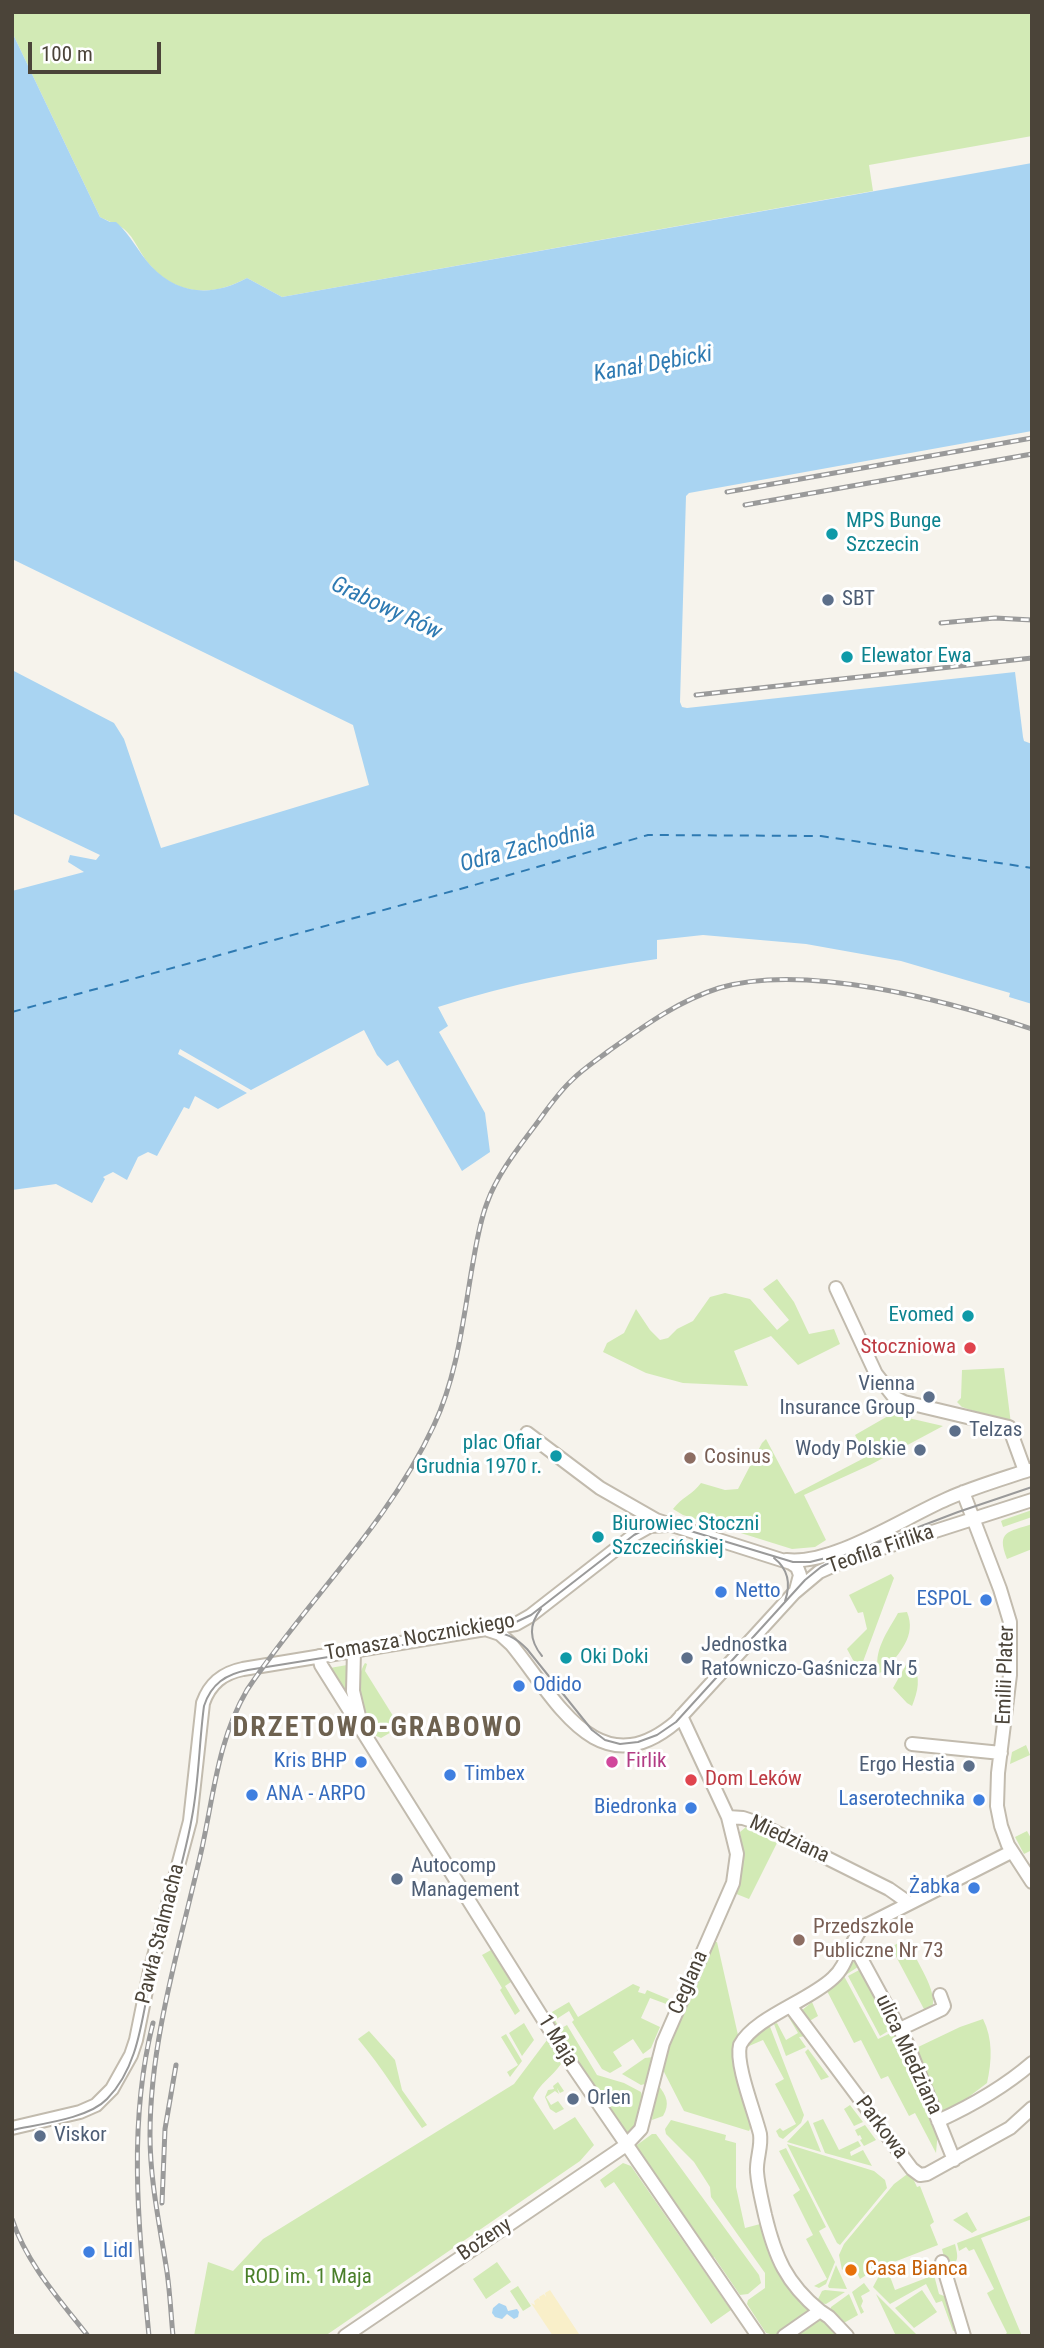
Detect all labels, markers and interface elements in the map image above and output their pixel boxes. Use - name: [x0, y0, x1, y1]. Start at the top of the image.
- scale bar: [32, 28, 164, 72]
- text: 100 m: [41, 42, 93, 66]
- water label: Kanał Dębicki: [592, 341, 714, 389]
- place label: MPS Bunge Szczecin: [846, 509, 941, 559]
- marker: MPS Bunge Szczecin: [824, 526, 840, 542]
- water label: Grabowy Rów: [326, 571, 446, 647]
- place label: SBT: [842, 587, 875, 613]
- marker: SBT: [820, 592, 836, 608]
- place label: Elewator Ewa: [861, 644, 971, 670]
- marker: Elewator Ewa: [839, 649, 855, 665]
- water label: Odra Zachodnia: [457, 817, 599, 879]
- place label: Evomed: [888, 1303, 954, 1329]
- marker: Evomed: [960, 1308, 976, 1324]
- place label: Stoczniowa: [860, 1335, 956, 1361]
- marker: Stoczniowa: [962, 1340, 978, 1356]
- place label: Vienna Insurance Group: [780, 1372, 915, 1422]
- marker: Vienna Insurance Group: [921, 1389, 937, 1405]
- place label: Telzas: [969, 1418, 1022, 1444]
- marker: Telzas: [947, 1423, 963, 1439]
- place label: plac Ofiar Grudnia 1970 r.: [416, 1431, 542, 1481]
- place label: Wody Polskie: [795, 1437, 906, 1463]
- marker: Wody Polskie: [912, 1442, 928, 1458]
- place label: Cosinus: [704, 1445, 771, 1471]
- marker: plac Ofiar Grudnia 1970 r.: [548, 1448, 564, 1464]
- marker: Cosinus: [682, 1450, 698, 1466]
- place label: Biurowiec Stoczni Szczecińskiej: [612, 1512, 759, 1562]
- street label: Teofila Firlika: [825, 1520, 937, 1580]
- marker: Biurowiec Stoczni Szczecińskiej: [590, 1529, 606, 1545]
- place label: Netto: [735, 1579, 781, 1605]
- marker: Netto: [713, 1584, 729, 1600]
- place label: ESPOL: [916, 1587, 972, 1613]
- marker: ESPOL: [978, 1592, 994, 1608]
- street label: Tomasza Nocznickiego: [323, 1609, 517, 1667]
- street label: Emilii Plater: [992, 1625, 1020, 1725]
- place label: Jednostka Ratowniczo-Gaśnicza Nr 5: [701, 1633, 917, 1683]
- place label: Oki Doki: [580, 1645, 649, 1671]
- marker: Oki Doki: [558, 1650, 574, 1666]
- marker: Jednostka Ratowniczo-Gaśnicza Nr 5: [679, 1650, 695, 1666]
- place label: Odido: [533, 1673, 582, 1699]
- marker: Odido: [511, 1678, 527, 1694]
- district label: DRZETOWO-GRABOWO: [235, 1712, 521, 1746]
- place label: Kris BHP: [274, 1749, 347, 1775]
- place label: Firlik: [626, 1749, 666, 1775]
- place label: Ergo Hestia: [859, 1753, 955, 1779]
- marker: Kris BHP: [353, 1754, 369, 1770]
- marker: Firlik: [604, 1754, 620, 1770]
- marker: Ergo Hestia: [961, 1758, 977, 1774]
- place label: Timbex: [464, 1762, 525, 1788]
- marker: Timbex: [442, 1767, 458, 1783]
- place label: Dom Leków: [705, 1767, 802, 1793]
- marker: Dom Leków: [683, 1772, 699, 1788]
- place label: ANA - ARPO: [266, 1782, 366, 1808]
- marker: ANA - ARPO: [244, 1787, 260, 1803]
- place label: Laserotechnika: [838, 1787, 965, 1813]
- marker: Laserotechnika: [971, 1792, 987, 1808]
- place label: Biedronka: [594, 1795, 677, 1821]
- marker: Biedronka: [683, 1800, 699, 1816]
- street label: Miedziana: [745, 1811, 833, 1869]
- place label: Autocomp Management: [411, 1854, 519, 1904]
- street label: Pawła Stalmacha: [131, 1862, 191, 2006]
- marker: Autocomp Management: [389, 1871, 405, 1887]
- place label: Żabka: [909, 1875, 960, 1901]
- marker: Żabka: [966, 1880, 982, 1896]
- place label: Przedszkole Publiczne Nr 73: [813, 1915, 944, 1965]
- marker: Przedszkole Publiczne Nr 73: [791, 1932, 807, 1948]
- street label: Ceglana: [664, 1947, 714, 2019]
- street label: ulica Miedziana: [869, 1991, 947, 2119]
- street label: 1 Maja: [532, 2011, 582, 2071]
- place label: Orlen: [587, 2086, 631, 2112]
- marker: Orlen: [565, 2091, 581, 2107]
- street label: Parkowa: [849, 2092, 913, 2164]
- place label: Viskor: [54, 2123, 107, 2149]
- marker: Viskor: [32, 2128, 48, 2144]
- street label: Bożeny: [453, 2213, 517, 2267]
- place label: Lidl: [103, 2239, 133, 2265]
- marker: Lidl: [81, 2244, 97, 2260]
- place label: Casa Bianca: [865, 2257, 968, 2283]
- marker: Casa Bianca: [843, 2262, 859, 2278]
- park label: ROD im. 1 Maja: [244, 2265, 372, 2291]

